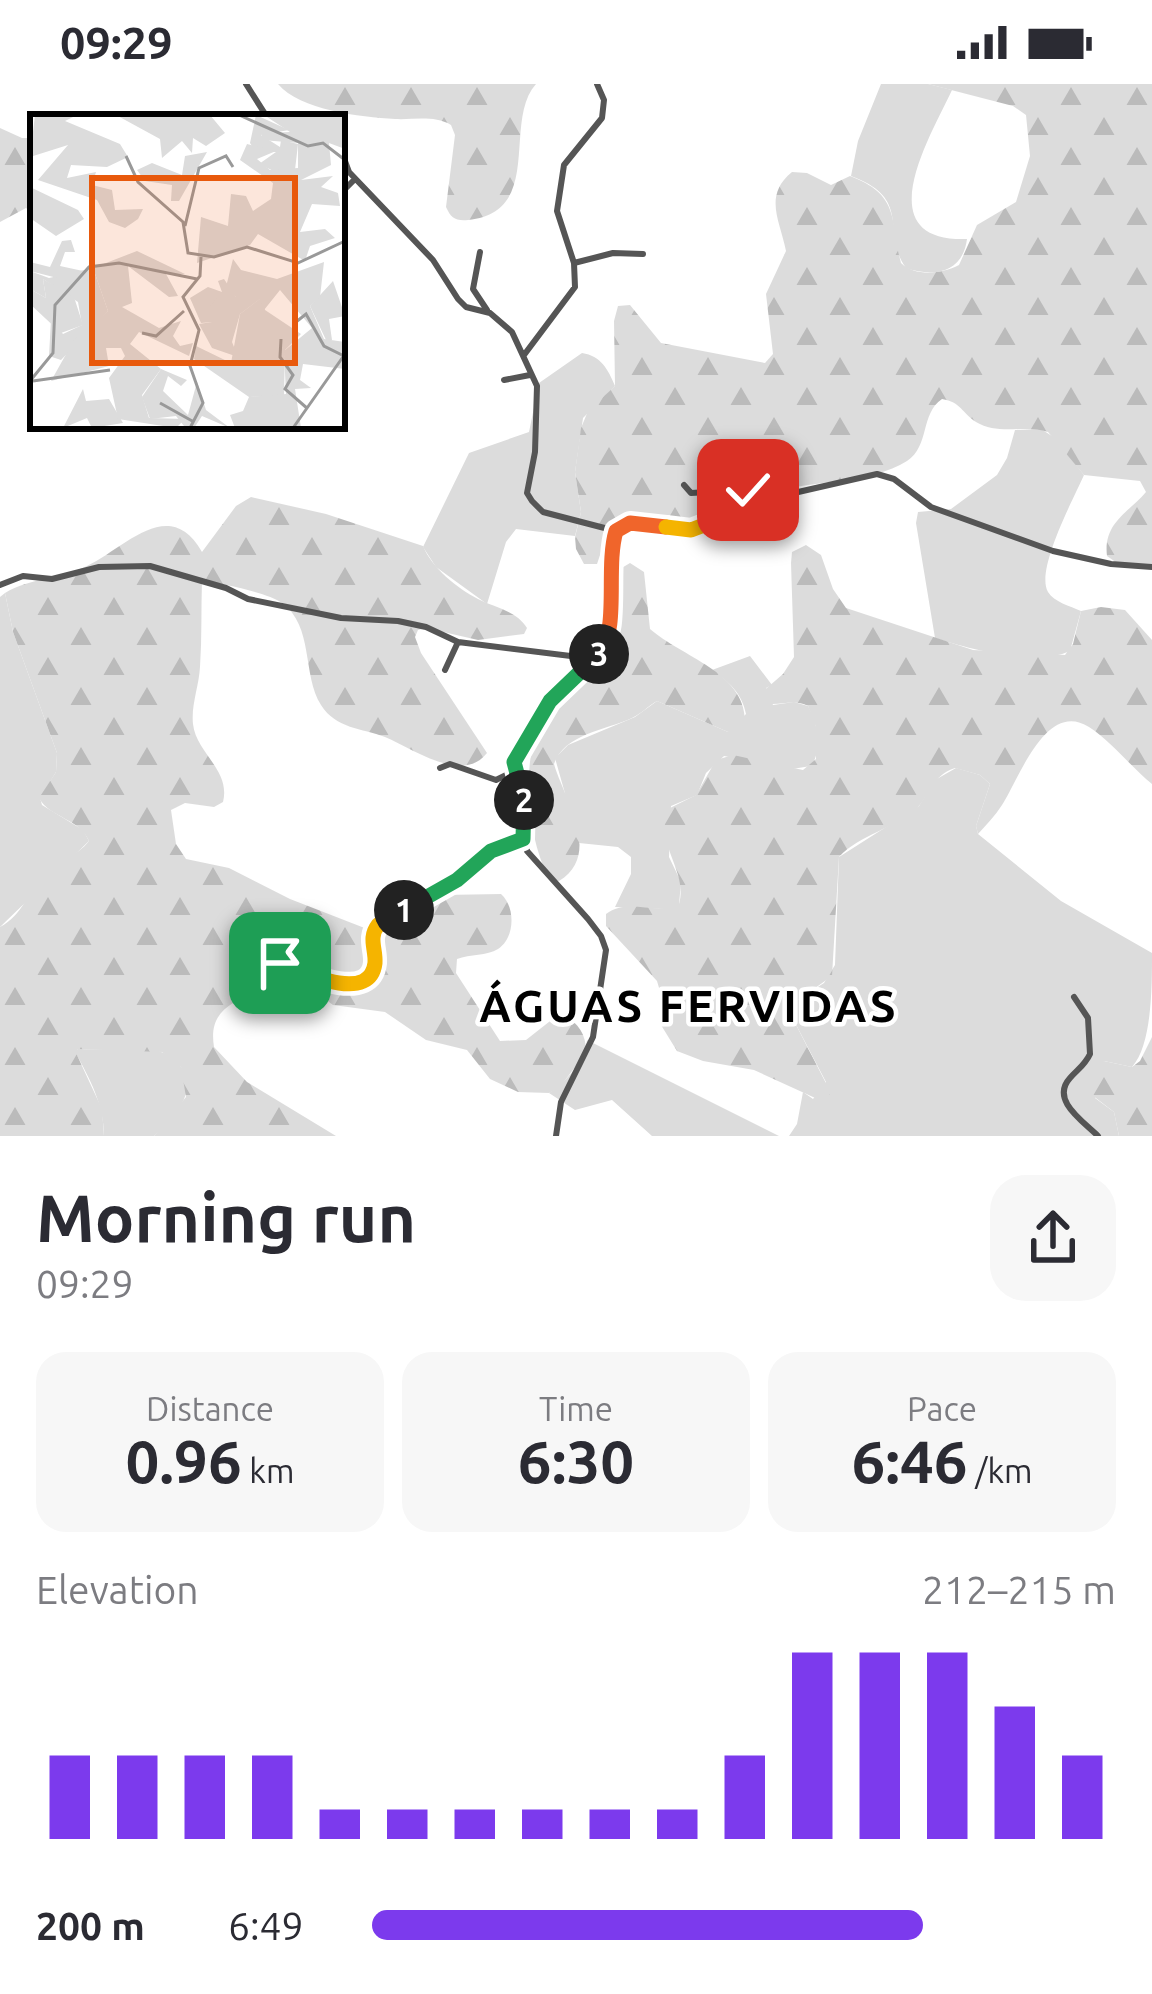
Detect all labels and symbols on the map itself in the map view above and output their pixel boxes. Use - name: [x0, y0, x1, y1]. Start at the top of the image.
- inset map: [30, 114, 345, 429]
- pin: [697, 439, 799, 541]
- pin: 3: [569, 624, 629, 684]
- pin: 2: [494, 770, 554, 830]
- pin: 1: [374, 880, 434, 940]
- pin: [229, 912, 331, 1014]
- district label: ÁGUAS FERVIDAS: [479, 979, 899, 1031]

